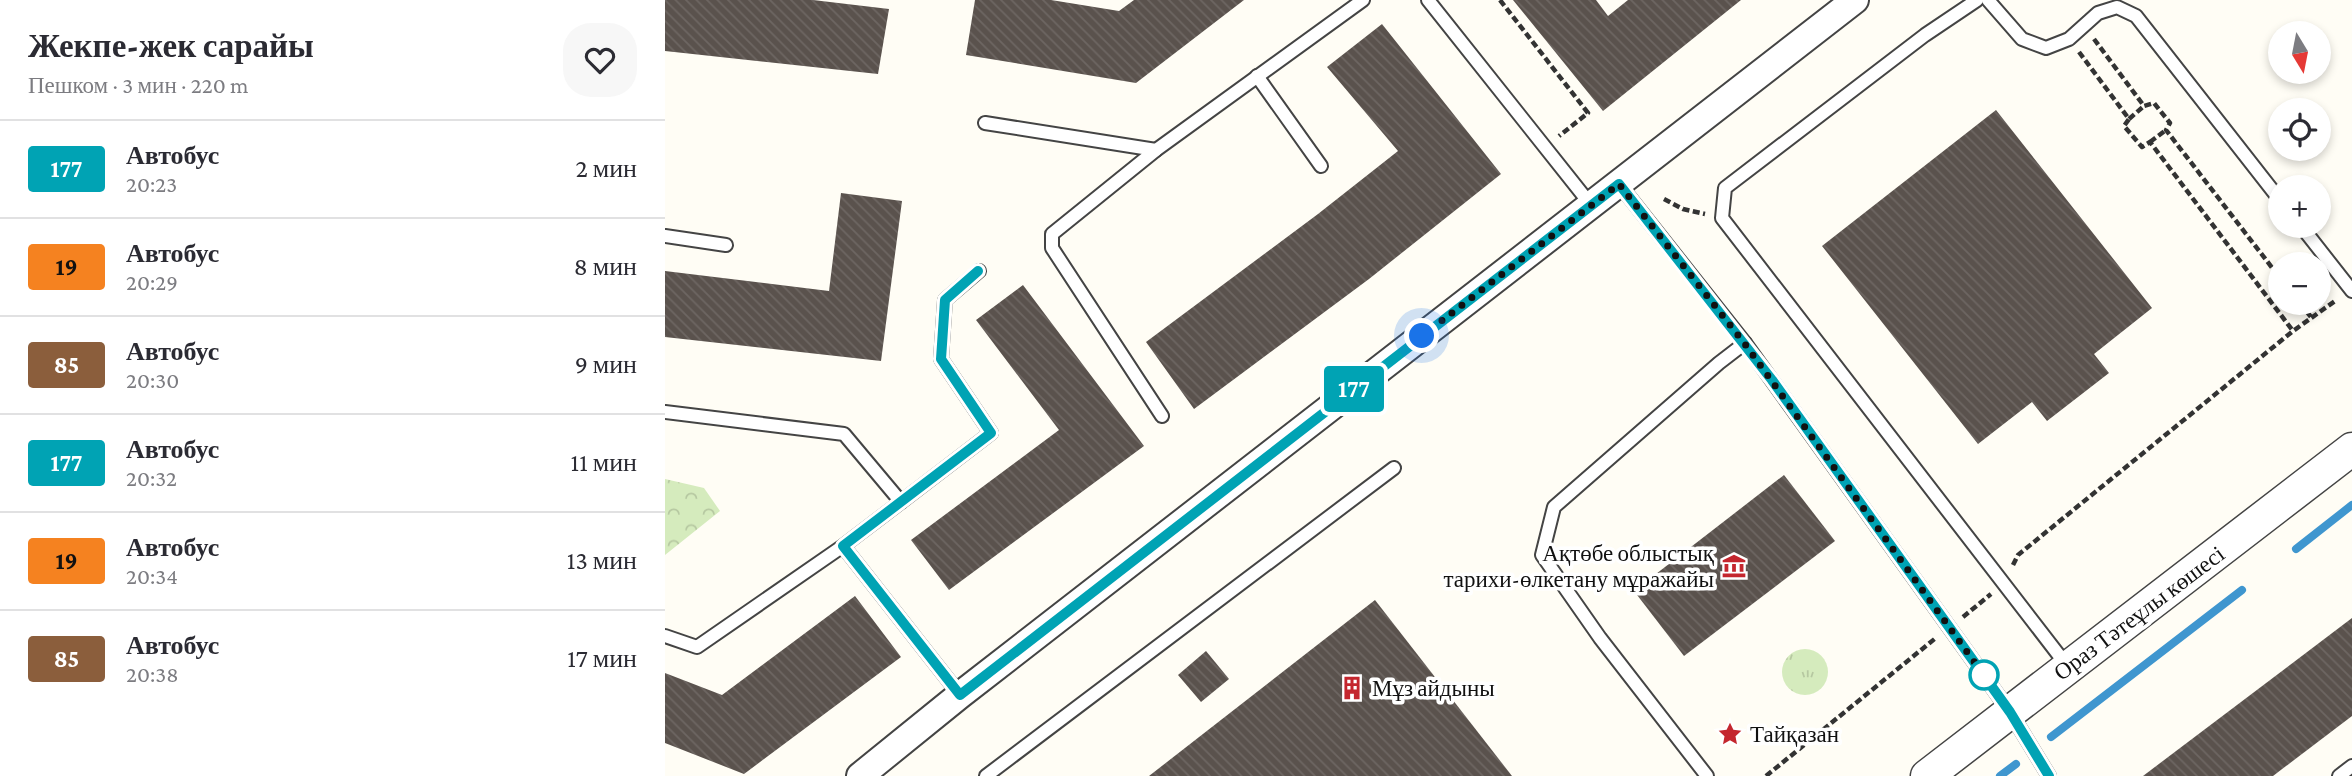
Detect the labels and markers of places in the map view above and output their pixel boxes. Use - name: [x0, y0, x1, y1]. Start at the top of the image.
- place label: Ақтөбе облыстық тарихи-өлкетану мұражайы: [1443, 540, 1715, 592]
- museum icon: Ақтөбе облыстық тарихи-өлкетану мұражайы: [1720, 552, 1748, 580]
- unlabelled marker: [1969, 660, 1999, 690]
- building icon: Мұз айдыны: [1338, 674, 1366, 702]
- place label: Мұз айдыны: [1372, 675, 1495, 701]
- place icon: Тайқазан: [1716, 720, 1744, 748]
- place label: Тайқазан: [1750, 721, 1839, 747]

